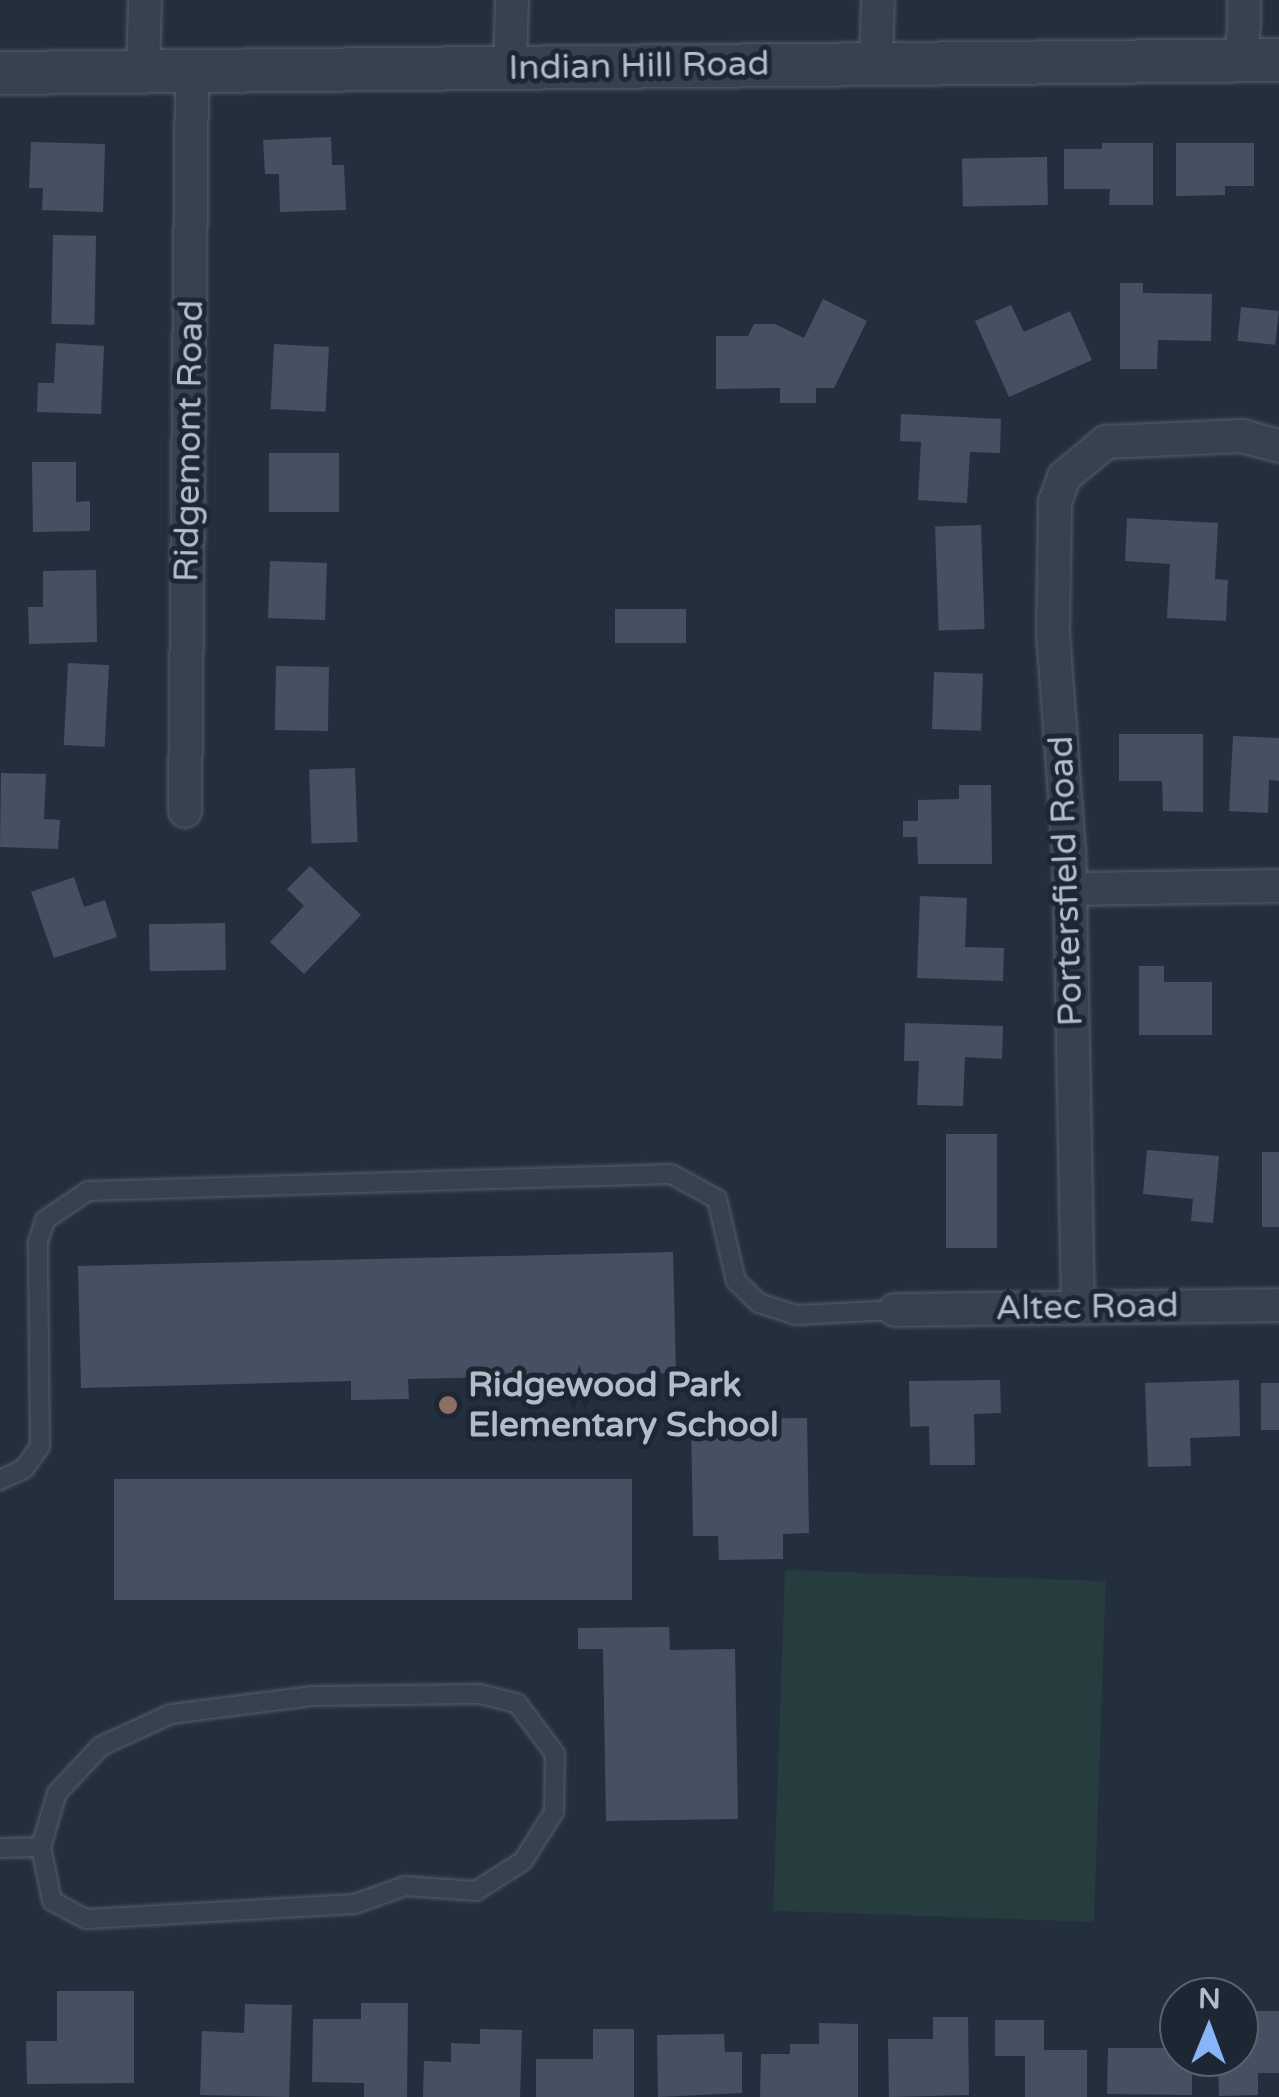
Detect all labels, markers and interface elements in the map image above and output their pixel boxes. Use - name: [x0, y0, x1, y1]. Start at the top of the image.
- street label: Indian Hill Road: [508, 43, 770, 89]
- street label: Ridgemont Road: [166, 299, 212, 583]
- street label: Portersfield Road: [1040, 735, 1092, 1027]
- street label: Altec Road: [995, 1284, 1179, 1330]
- place label: Ridgewood Park Elementary School: [468, 1364, 779, 1446]
- marker: Ridgewood Park Elementary School: [437, 1394, 459, 1416]
- north arrow: [1159, 1977, 1259, 2077]
- text: N: [1198, 1982, 1221, 2016]

